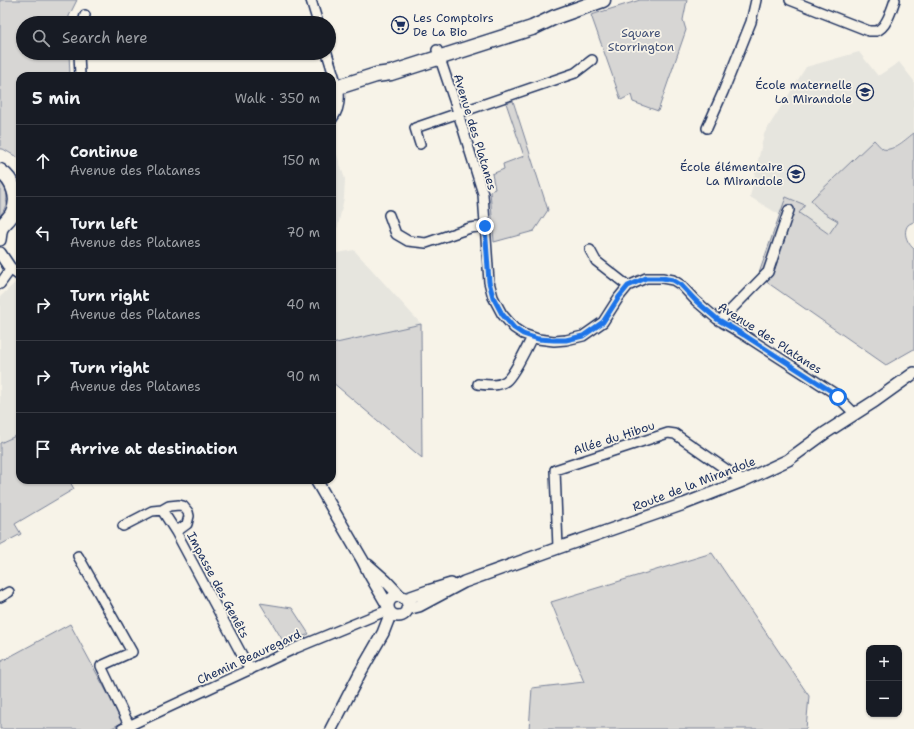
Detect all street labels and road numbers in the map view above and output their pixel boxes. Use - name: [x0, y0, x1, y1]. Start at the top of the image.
- street label: Avenue des Platanes: [450, 72, 500, 192]
- street label: Avenue des Platanes: [715, 298, 825, 378]
- street label: Allée du Hibou: [571, 417, 657, 459]
- street label: Route de la Mirandole: [630, 453, 758, 515]
- street label: Impasse des Genêts: [183, 529, 253, 641]
- street label: Chemin Beauregard: [194, 626, 304, 688]

